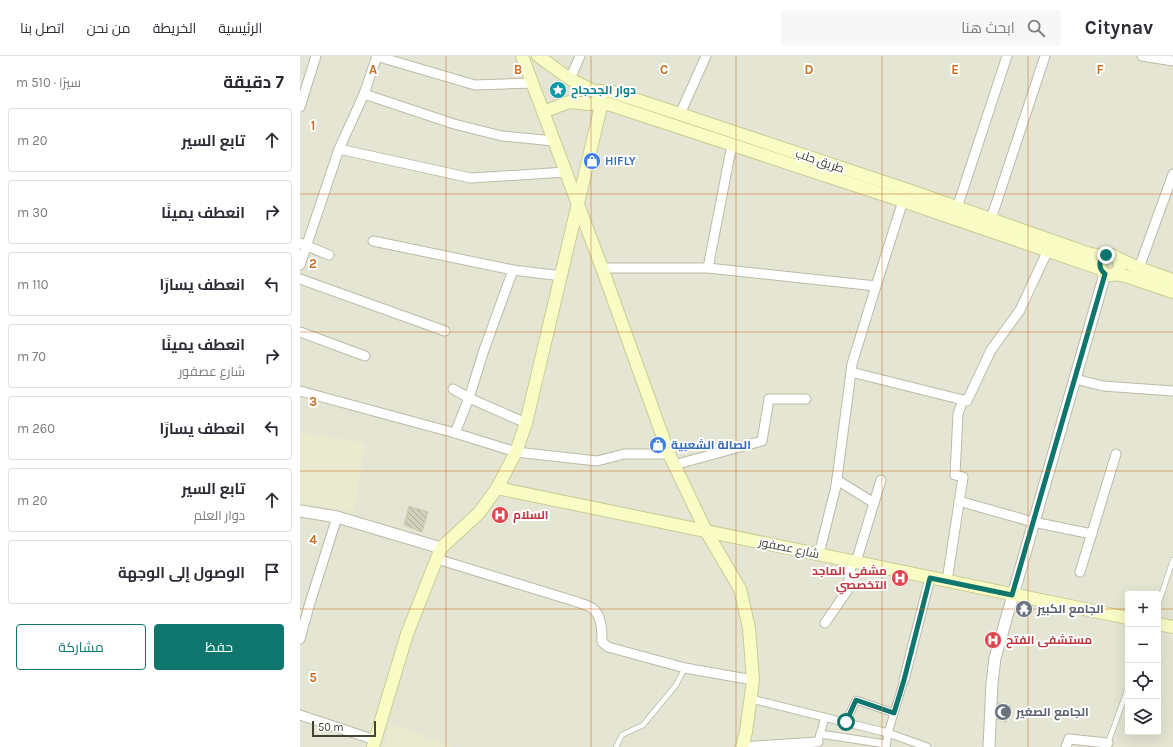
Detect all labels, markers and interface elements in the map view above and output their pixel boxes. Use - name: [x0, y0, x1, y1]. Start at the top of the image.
- search box: [781, 10, 1061, 46]
- icon: search: [1025, 17, 1047, 39]
- text: Citynav: [1085, 17, 1153, 39]
- text: ابحث هنا: [961, 19, 1015, 37]
- text: اتصل بنا: [20, 20, 65, 37]
- text: من نحن: [87, 20, 131, 37]
- text: الخريطة: [153, 20, 196, 37]
- text: الرئيسية: [218, 20, 262, 37]
- text: A: [369, 62, 377, 77]
- text: B: [514, 62, 522, 77]
- text: C: [660, 62, 668, 77]
- text: D: [805, 62, 814, 77]
- text: E: [951, 62, 959, 77]
- text: F: [1096, 62, 1104, 77]
- text: 7 دقيقة: [223, 72, 284, 92]
- text: سيرًا · 510 m: [16, 75, 81, 90]
- place icon: دوار الجحجاح: [548, 80, 568, 100]
- place label: دوار الجحجاح: [571, 83, 636, 99]
- text: 1: [311, 118, 315, 133]
- icon: ahead: [261, 129, 283, 151]
- text: تابع السير: [182, 132, 245, 150]
- text: 20 m: [17, 133, 48, 148]
- street label: طريق حلب: [794, 146, 846, 176]
- shop icon: HIFLY: [582, 151, 602, 171]
- place label: HIFLY: [605, 154, 636, 168]
- icon: right: [261, 201, 283, 223]
- text: انعطف يمينًا: [161, 204, 245, 222]
- text: 30 m: [17, 205, 48, 220]
- route end: [1097, 246, 1115, 264]
- text: 2: [309, 256, 317, 271]
- icon: left: [261, 273, 283, 295]
- text: انعطف يسارًا: [159, 276, 245, 294]
- text: 110 m: [17, 277, 49, 292]
- text: انعطف يمينًا: [161, 336, 245, 354]
- icon: right: [261, 345, 283, 367]
- text: 70 m: [17, 349, 46, 364]
- text: شارع عصفور: [179, 364, 245, 379]
- text: 3: [309, 394, 317, 409]
- icon: left: [261, 417, 283, 439]
- text: انعطف يسارًا: [159, 420, 245, 438]
- text: 260 m: [17, 421, 55, 436]
- shop icon: الصالة الشعبية: [648, 435, 668, 455]
- place label: الصالة الشعبية: [671, 438, 751, 452]
- text: تابع السير: [182, 480, 245, 498]
- icon: ahead: [261, 489, 283, 511]
- text: 20 m: [17, 493, 48, 508]
- hospital icon: السلام: [490, 505, 510, 525]
- text: دوار العلم: [194, 508, 245, 523]
- place label: السلام: [513, 508, 549, 523]
- text: 4: [309, 532, 317, 547]
- street label: شارع عصفور: [756, 535, 820, 562]
- icon: arrive: [261, 561, 283, 583]
- text: الوصول إلى الوجهة: [118, 564, 245, 582]
- place label: مشفى الماجد التخصصي: [812, 564, 887, 595]
- hospital icon: مشفى الماجد التخصصي: [890, 568, 910, 588]
- map controls: [1125, 591, 1161, 735]
- button: +: [1125, 591, 1161, 627]
- temple icon: الجامع الكبير: [1014, 599, 1034, 619]
- place label: الجامع الكبير: [1036, 602, 1104, 618]
- button: مشاركة: [16, 624, 146, 670]
- button: حفظ: [154, 624, 284, 670]
- button: −: [1125, 627, 1161, 663]
- hospital icon: مستشفى الفتح: [983, 630, 1003, 650]
- place label: مستشفى الفتح: [1006, 633, 1092, 649]
- button: locate: [1125, 663, 1161, 699]
- text: 5: [309, 670, 317, 685]
- button: layers: [1125, 699, 1161, 735]
- mosque icon: الجامع الصغير: [993, 702, 1013, 722]
- place label: الجامع الصغير: [1015, 705, 1089, 721]
- route start: [837, 713, 855, 731]
- scale bar: [312, 719, 376, 738]
- text: 50 m: [318, 721, 344, 734]

